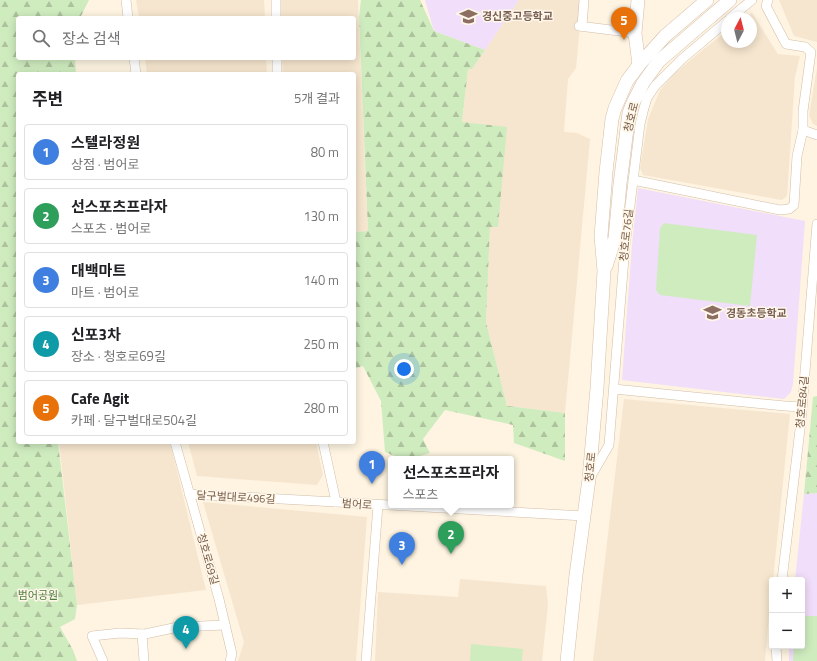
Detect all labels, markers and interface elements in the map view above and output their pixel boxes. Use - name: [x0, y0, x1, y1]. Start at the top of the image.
- school or university icon: 경신중고등학교: [459, 6, 479, 26]
- pin: 5: [611, 7, 637, 40]
- place label: 경신중고등학교: [482, 8, 553, 24]
- north arrow: [721, 12, 757, 48]
- search box: [16, 16, 356, 60]
- icon: search: [30, 27, 52, 49]
- text: 장소 검색: [62, 27, 121, 50]
- text: 주변: [32, 86, 63, 112]
- text: 5개 결과: [294, 88, 340, 108]
- street label: 청호로: [620, 100, 642, 134]
- text: 스텔라정원: [71, 131, 140, 154]
- text: 1: [42, 142, 50, 162]
- text: 80 m: [311, 142, 339, 162]
- text: 상점 · 범어로: [71, 154, 139, 174]
- text: 선스포츠프라자: [71, 195, 168, 218]
- text: 2: [42, 206, 50, 226]
- text: 130 m: [303, 206, 339, 226]
- street label: 청호로76길: [615, 208, 637, 262]
- text: 스포츠 · 범어로: [71, 218, 151, 238]
- text: 대백마트: [71, 259, 126, 282]
- text: 3: [42, 270, 50, 290]
- text: 140 m: [303, 270, 339, 290]
- text: 마트 · 범어로: [71, 282, 139, 302]
- school or university icon: 경동초등학교: [703, 303, 723, 323]
- place label: 경동초등학교: [726, 305, 787, 321]
- text: 신포3차: [71, 323, 121, 346]
- text: 4: [42, 334, 50, 354]
- text: 250 m: [303, 334, 339, 354]
- text: 장소 · 청호로69길: [71, 346, 166, 366]
- your location: [394, 359, 414, 379]
- street label: 청호로84길: [792, 375, 812, 429]
- text: Cafe Agit: [71, 387, 129, 410]
- text: 5: [42, 398, 50, 418]
- text: 280 m: [303, 398, 339, 418]
- text: 카페 · 달구벌대로504길: [71, 410, 197, 430]
- pin: 1: [359, 451, 385, 484]
- street label: 청호로: [580, 451, 600, 483]
- popup: [388, 456, 514, 508]
- text: 선스포츠프라자: [403, 461, 499, 484]
- text: 스포츠: [403, 484, 439, 504]
- street label: 달구벌대로496길: [196, 487, 276, 507]
- street label: 범어로: [341, 495, 373, 513]
- pin: 2: [438, 521, 464, 554]
- street label: 청호로69길: [193, 531, 223, 587]
- pin: 3: [389, 532, 415, 565]
- map controls: [769, 577, 805, 649]
- button: +: [769, 577, 805, 613]
- park label: 범어공원: [18, 587, 58, 603]
- button: −: [769, 613, 805, 649]
- pin: 4: [173, 616, 199, 649]

